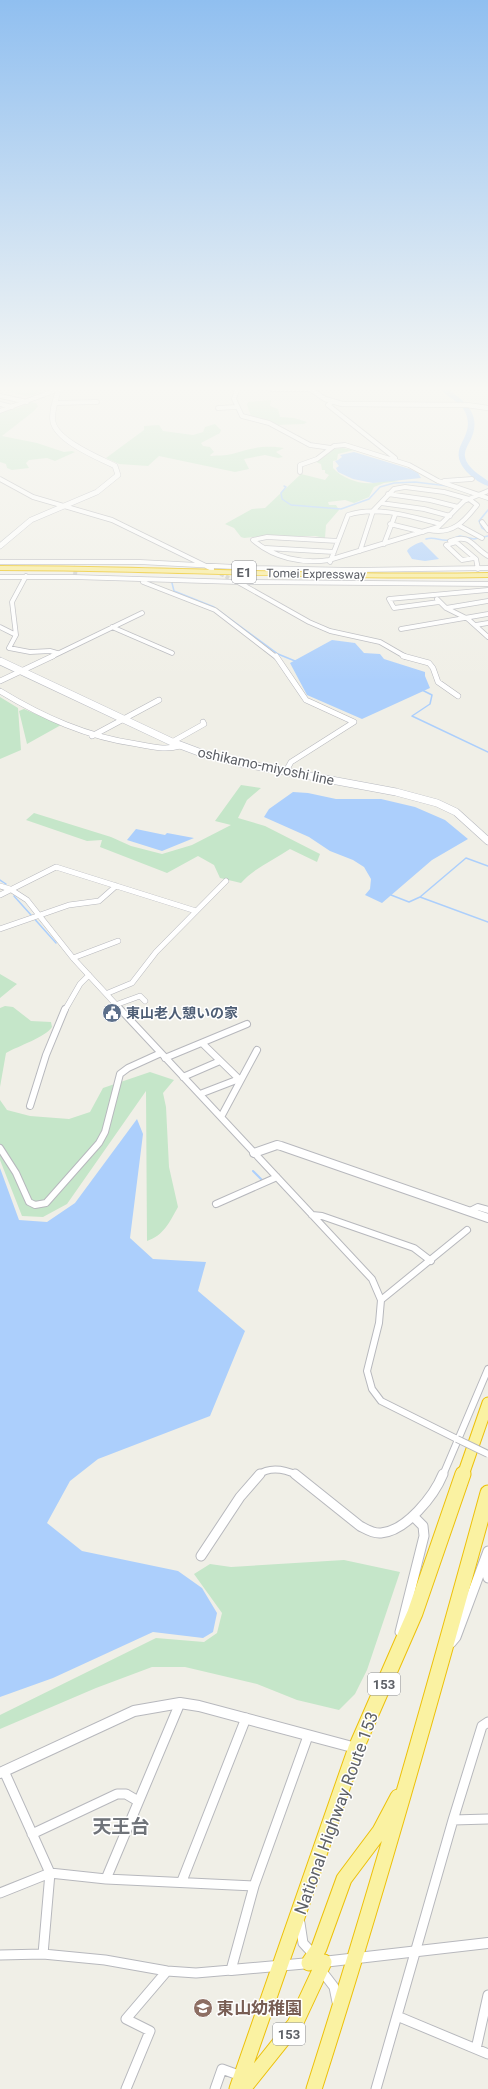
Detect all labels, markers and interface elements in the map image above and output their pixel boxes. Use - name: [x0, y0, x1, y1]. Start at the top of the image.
- road number: E1: [232, 561, 256, 583]
- street label: Tomei Expressway: [266, 566, 366, 582]
- street label: oshikamo-miyoshi line: [196, 744, 336, 788]
- public building icon: 東山老人憩いの家: [101, 1002, 123, 1024]
- place label: 東山老人憩いの家: [126, 1005, 238, 1021]
- road number: 153: [368, 1673, 400, 1695]
- street label: National Highway Route 153: [290, 1709, 382, 1917]
- district label: 天王台: [92, 1815, 150, 1838]
- school or university icon: 東山幼稚園: [192, 1997, 214, 2019]
- place label: 東山幼稚園: [217, 1998, 302, 2018]
- road number: 153: [273, 2023, 305, 2045]

